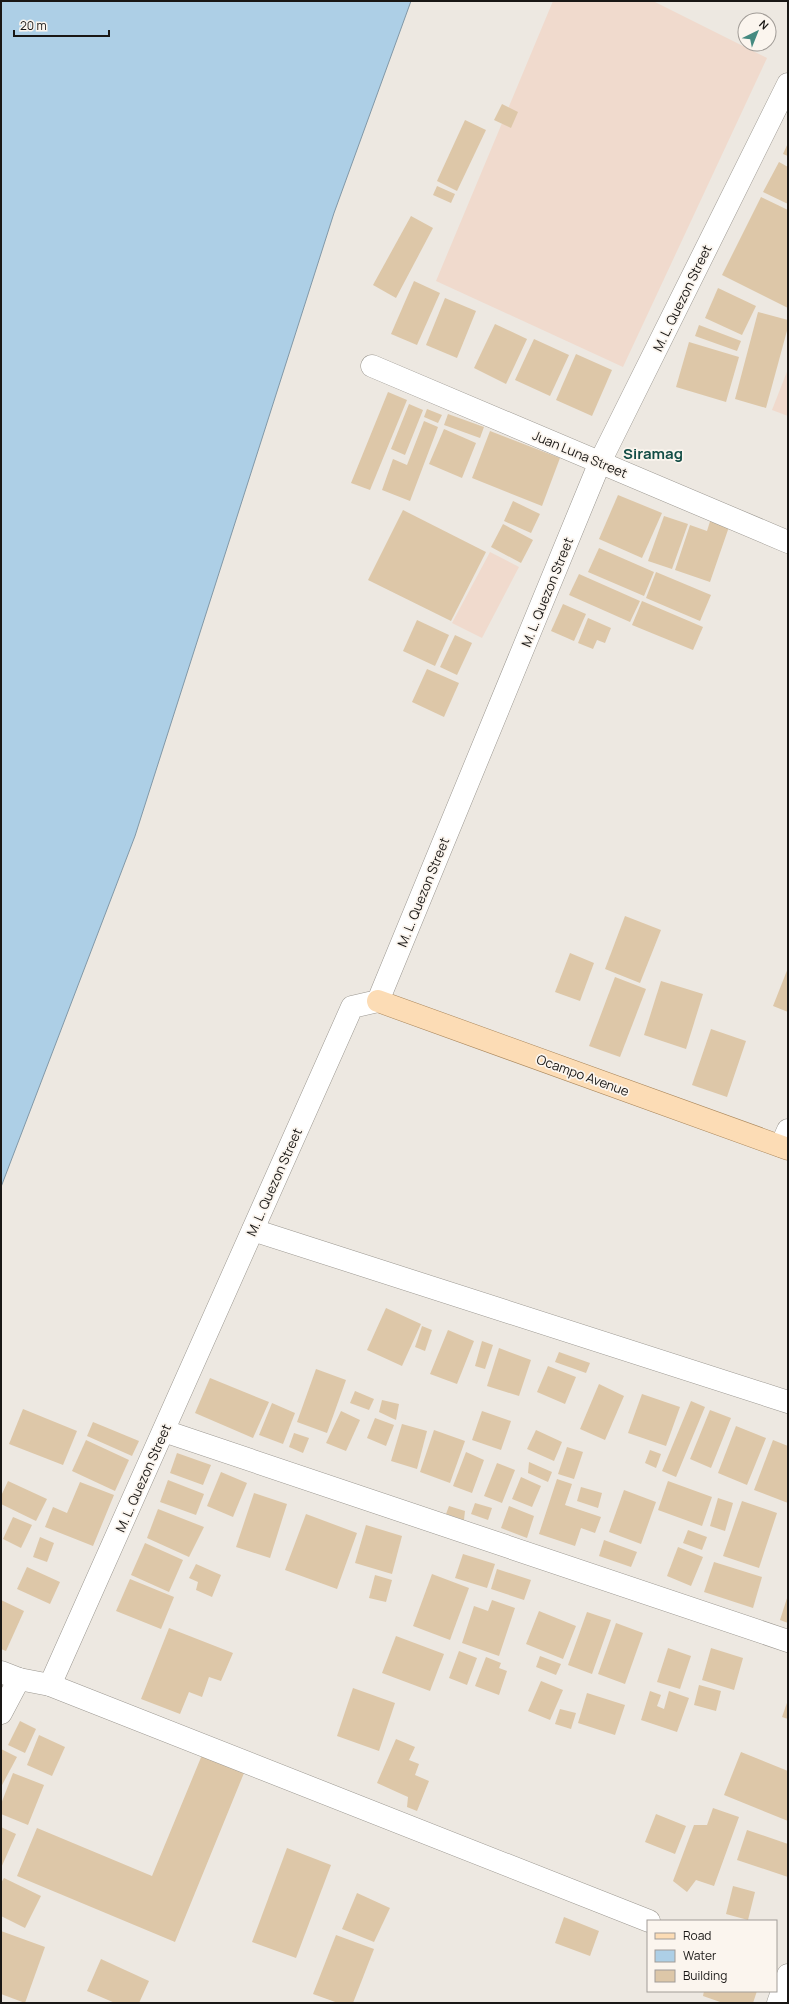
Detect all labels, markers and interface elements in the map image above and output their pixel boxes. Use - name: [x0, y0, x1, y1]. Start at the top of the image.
- scale bar: [14, 12, 109, 38]
- north arrow: [737, 12, 777, 52]
- text: N: [756, 16, 772, 33]
- text: 20 m: [20, 17, 47, 34]
- street label: M. L. Quezon Street: [648, 242, 716, 354]
- street label: Juan Luna Street: [530, 426, 630, 482]
- district label: Siramag: [623, 443, 683, 464]
- street label: M. L. Quezon Street: [517, 535, 577, 649]
- street label: M. L. Quezon Street: [393, 835, 453, 949]
- street label: Ocampo Avenue: [534, 1050, 632, 1100]
- street label: M. L. Quezon Street: [242, 1125, 306, 1239]
- street label: M. L. Quezon Street: [111, 1421, 175, 1535]
- legend: [647, 1920, 777, 1992]
- text: Road: [683, 1927, 711, 1944]
- text: Water: [683, 1947, 717, 1964]
- text: Building: [683, 1967, 727, 1984]

